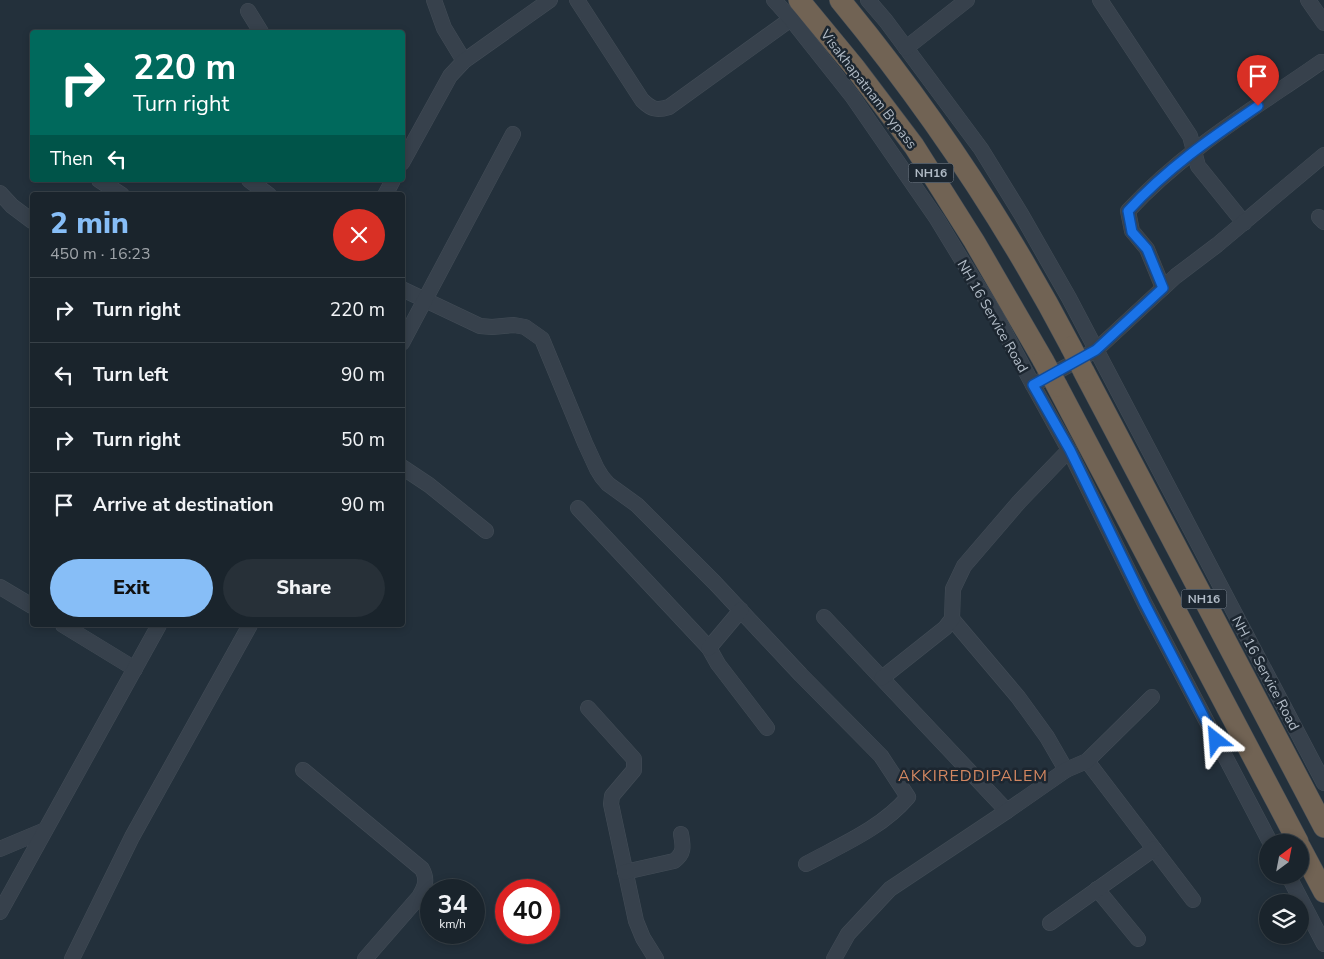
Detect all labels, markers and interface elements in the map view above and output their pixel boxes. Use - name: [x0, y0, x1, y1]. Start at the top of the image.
- street label: Visakhapatnam Bypass: [815, 25, 921, 153]
- text: 220 m: [133, 44, 236, 91]
- icon: right: [50, 50, 115, 115]
- pin: [1237, 55, 1279, 106]
- icon: arrive: [1244, 62, 1272, 90]
- text: Turn right: [133, 89, 229, 119]
- icon: left: [103, 145, 131, 173]
- text: Then: [50, 146, 93, 172]
- road number: NH16: [908, 164, 954, 182]
- text: 2 min: [50, 203, 129, 244]
- button: close: [333, 209, 385, 261]
- text: 450 m · 16:23: [50, 243, 151, 265]
- street label: NH 16 Service Road: [953, 257, 1033, 376]
- icon: right: [50, 296, 78, 324]
- text: Turn right: [93, 297, 180, 323]
- text: 220 m: [330, 297, 385, 323]
- icon: left: [50, 361, 78, 389]
- text: Turn left: [93, 362, 168, 388]
- text: 90 m: [341, 362, 385, 388]
- icon: right: [50, 426, 78, 454]
- text: Turn right: [93, 427, 180, 453]
- text: 50 m: [341, 427, 385, 453]
- icon: arrive: [50, 491, 78, 519]
- text: Arrive at destination: [93, 492, 274, 518]
- text: 90 m: [341, 492, 385, 518]
- button: Exit: [50, 559, 213, 617]
- button: Share: [223, 559, 385, 617]
- road number: NH16: [1182, 590, 1226, 608]
- street label: NH 16 Service Road: [1227, 613, 1304, 734]
- position arrow: [1189, 713, 1241, 765]
- district label: AKKIREDDIPALEM: [898, 765, 1048, 787]
- north arrow: [1259, 834, 1309, 884]
- map controls: [1259, 834, 1309, 944]
- speed limit sign: 40: [495, 879, 560, 944]
- text: 34: [437, 888, 468, 922]
- button: layers: [1259, 894, 1309, 944]
- text: km/h: [439, 916, 466, 932]

